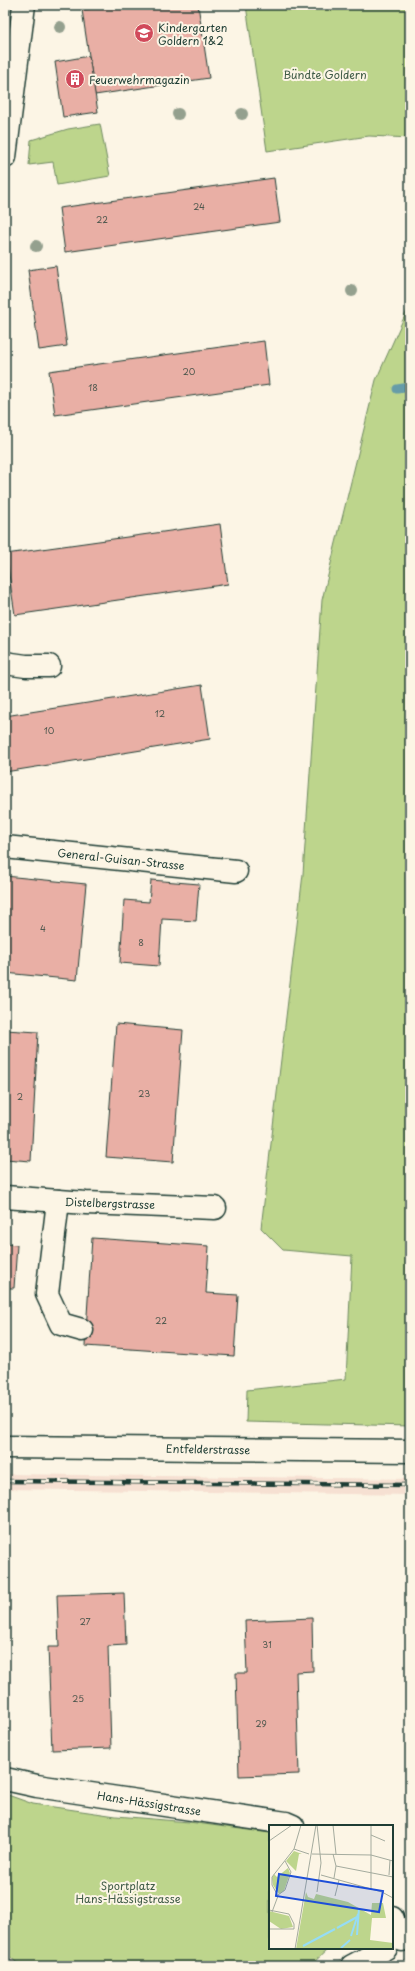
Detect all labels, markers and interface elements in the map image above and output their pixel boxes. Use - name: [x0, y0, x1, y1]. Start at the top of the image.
- place label: Kindergarten Goldern 1&2: [158, 19, 228, 49]
- school or university icon: Kindergarten Goldern 1&2: [133, 22, 155, 44]
- park label: Bündte Goldern: [283, 66, 367, 83]
- building icon: Feuerwehrmagazin: [64, 68, 86, 90]
- place label: Feuerwehrmagazin: [89, 71, 190, 88]
- house number: 24: [193, 199, 205, 213]
- house number: 22: [96, 212, 108, 226]
- house number: 20: [183, 364, 196, 378]
- house number: 18: [88, 380, 98, 394]
- house number: 12: [155, 706, 165, 720]
- house number: 10: [44, 723, 55, 737]
- street label: General-Guisan-Strasse: [57, 844, 186, 874]
- house number: 4: [40, 921, 46, 935]
- house number: 8: [138, 935, 144, 949]
- house number: 23: [138, 1086, 150, 1100]
- house number: 2: [17, 1089, 23, 1103]
- street label: Distelbergstrasse: [65, 1193, 155, 1213]
- house number: 22: [155, 1313, 167, 1327]
- street label: Entfelderstrasse: [166, 1440, 250, 1458]
- house number: 27: [79, 1614, 91, 1628]
- house number: 31: [262, 1637, 272, 1651]
- house number: 25: [72, 1691, 84, 1705]
- house number: 29: [255, 1716, 267, 1730]
- street label: Hans-Hässigstrasse: [96, 1786, 202, 1820]
- inset map: [269, 1825, 393, 1949]
- park label: Sportplatz Hans-Hässigstrasse: [75, 1877, 181, 1907]

